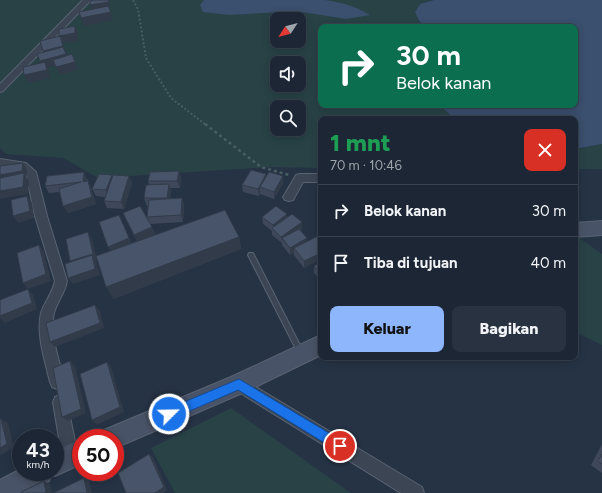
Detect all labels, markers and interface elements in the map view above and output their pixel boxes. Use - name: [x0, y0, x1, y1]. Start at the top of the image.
- north arrow: [270, 12, 306, 48]
- map controls: [270, 12, 306, 136]
- text: 30 m: [396, 38, 461, 72]
- icon: right: [330, 40, 382, 92]
- button: sound: [270, 56, 306, 92]
- text: Belok kanan: [396, 72, 491, 94]
- button: search: [270, 100, 306, 136]
- text: 1 mnt: [330, 128, 391, 157]
- button: close: [524, 129, 566, 171]
- text: 70 m · 10:46: [330, 158, 402, 173]
- icon: right: [330, 200, 352, 222]
- text: Belok kanan: [364, 202, 446, 220]
- text: 30 m: [532, 202, 566, 220]
- icon: arrive: [330, 252, 352, 274]
- text: Tiba di tujuan: [364, 254, 458, 272]
- text: 40 m: [531, 254, 566, 272]
- button: Keluar: [330, 306, 444, 352]
- button: Bagikan: [452, 306, 566, 352]
- position arrow: [148, 393, 190, 435]
- speed limit sign: 50: [72, 429, 124, 481]
- pin: [323, 429, 357, 463]
- icon: arrive: [329, 435, 351, 457]
- text: 43: [26, 438, 50, 462]
- text: km/h: [27, 458, 49, 471]

